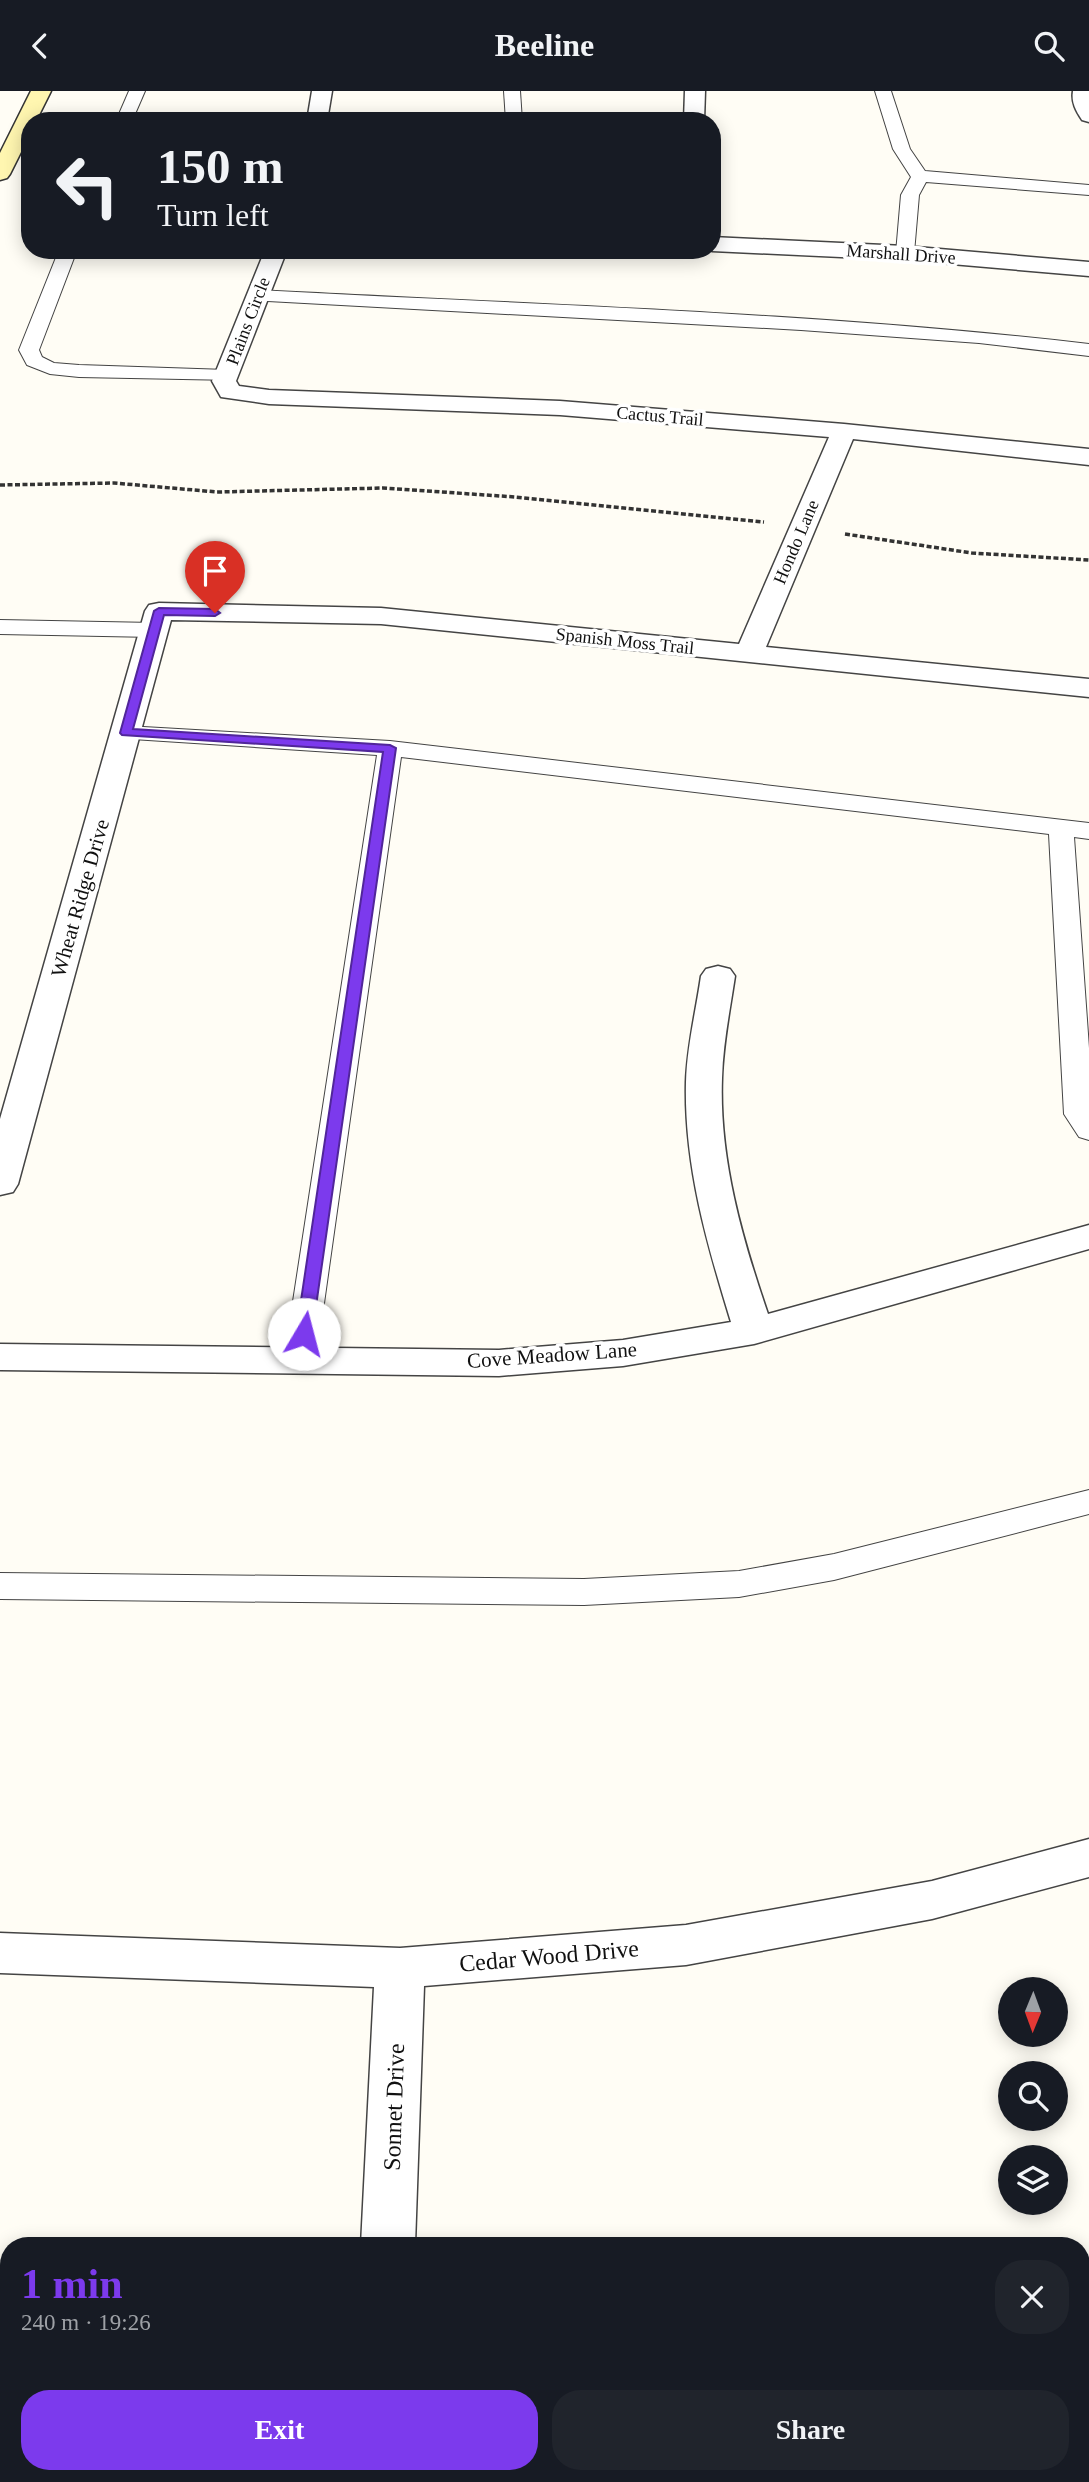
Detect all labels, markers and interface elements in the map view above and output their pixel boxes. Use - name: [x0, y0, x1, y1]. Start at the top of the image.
- icon: back: [21, 27, 59, 65]
- text: Beeline: [495, 27, 594, 63]
- icon: search: [1030, 27, 1068, 65]
- text: 150 m: [157, 139, 284, 194]
- icon: left: [42, 140, 133, 231]
- text: Turn left: [157, 197, 269, 233]
- street label: Marshall Drive: [846, 240, 956, 268]
- street label: Plains Circle: [222, 274, 274, 368]
- street label: Cactus Trail: [616, 402, 704, 430]
- street label: Hondo Lane: [769, 497, 823, 587]
- pin: [185, 541, 245, 613]
- icon: arrive: [196, 552, 234, 590]
- street label: Spanish Moss Trail: [555, 624, 695, 658]
- street label: Wheat Ridge Drive: [46, 816, 114, 980]
- position arrow: [267, 1297, 341, 1371]
- street label: Cove Meadow Lane: [466, 1337, 638, 1373]
- street label: Cedar Wood Drive: [458, 1935, 640, 1977]
- north arrow: [998, 1977, 1068, 2047]
- map controls: [998, 1977, 1068, 2215]
- street label: Sonnet Drive: [379, 2043, 409, 2171]
- button: search: [998, 2061, 1068, 2131]
- button: layers: [998, 2145, 1068, 2215]
- button: close: [995, 2260, 1069, 2334]
- text: 1 min: [21, 2261, 123, 2307]
- text: 240 m · 19:26: [21, 2310, 151, 2335]
- button: Exit: [21, 2390, 538, 2470]
- button: Share: [552, 2390, 1069, 2470]

